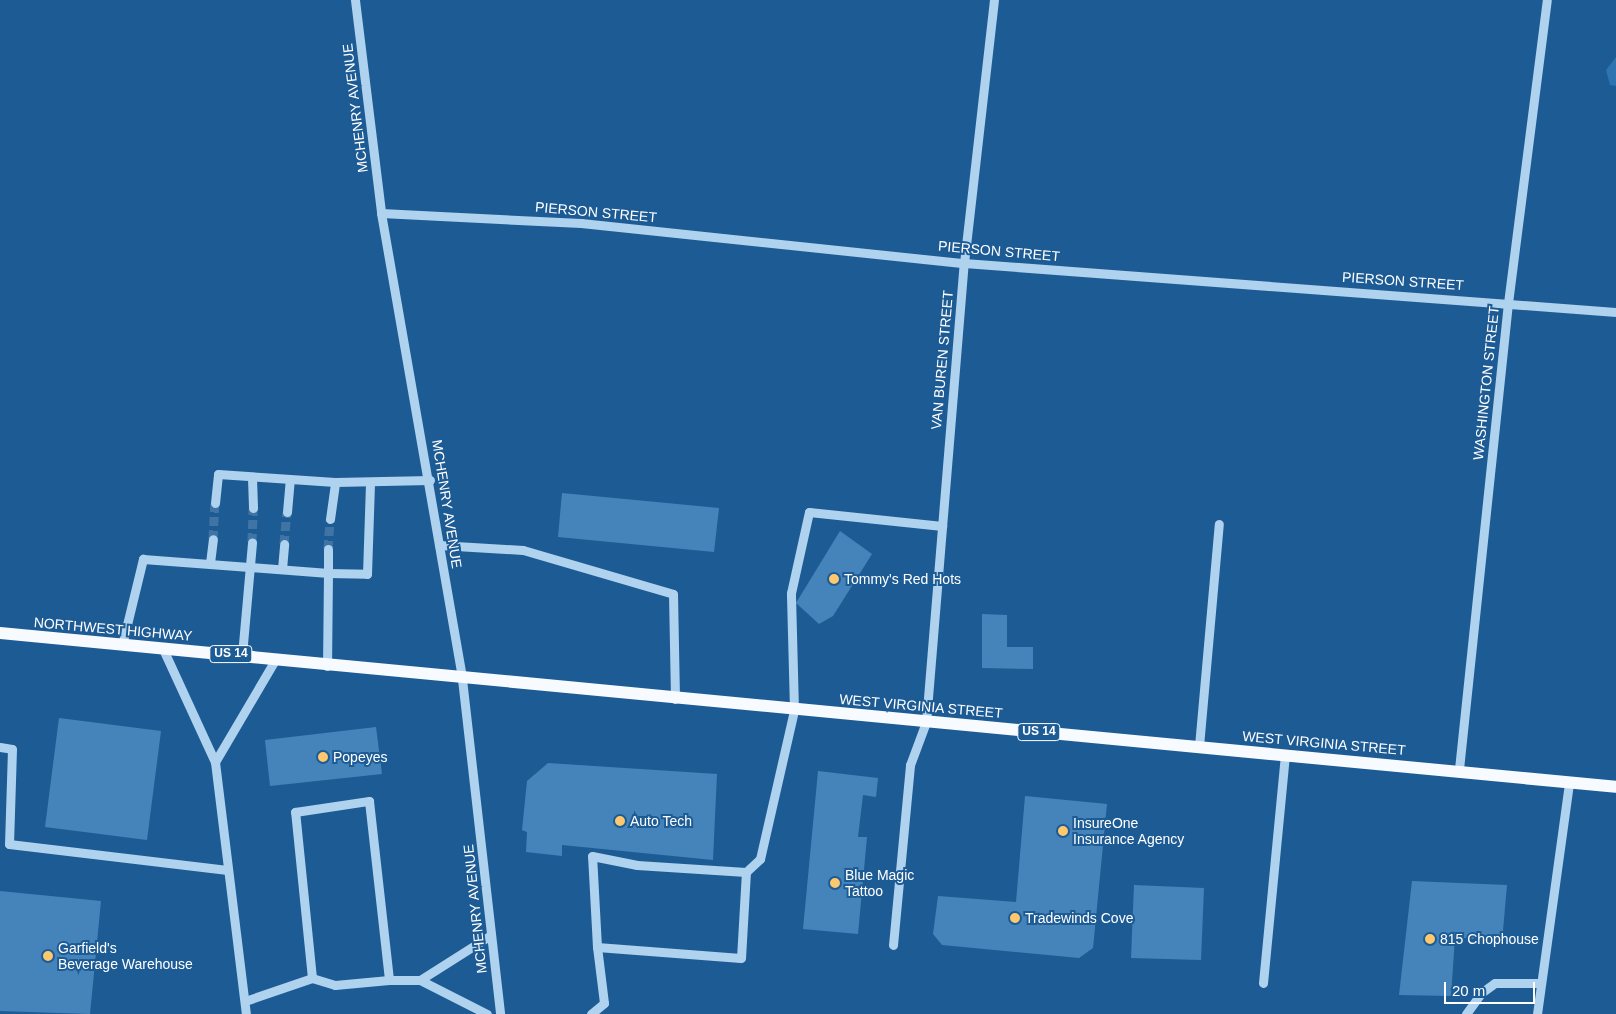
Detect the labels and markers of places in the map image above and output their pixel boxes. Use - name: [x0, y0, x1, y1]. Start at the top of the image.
- place label: Tommy's Red Hots: [844, 571, 961, 587]
- marker: Tommy's Red Hots: [828, 573, 840, 585]
- place label: Popeyes: [333, 749, 387, 765]
- marker: Popeyes: [317, 751, 329, 763]
- place label: Auto Tech: [630, 813, 692, 829]
- marker: Auto Tech: [614, 815, 626, 827]
- place label: InsureOne Insurance Agency: [1073, 815, 1185, 848]
- marker: InsureOne Insurance Agency: [1057, 825, 1069, 837]
- place label: Blue Magic Tattoo: [845, 867, 914, 900]
- marker: Blue Magic Tattoo: [829, 877, 841, 889]
- place label: Tradewinds Cove: [1025, 910, 1133, 926]
- marker: Tradewinds Cove: [1009, 912, 1021, 924]
- place label: 815 Chophouse: [1440, 931, 1539, 947]
- marker: 815 Chophouse: [1424, 933, 1436, 945]
- place label: Garfield's Beverage Warehouse: [58, 940, 193, 972]
- marker: Garfield's Beverage Warehouse: [42, 950, 54, 962]

